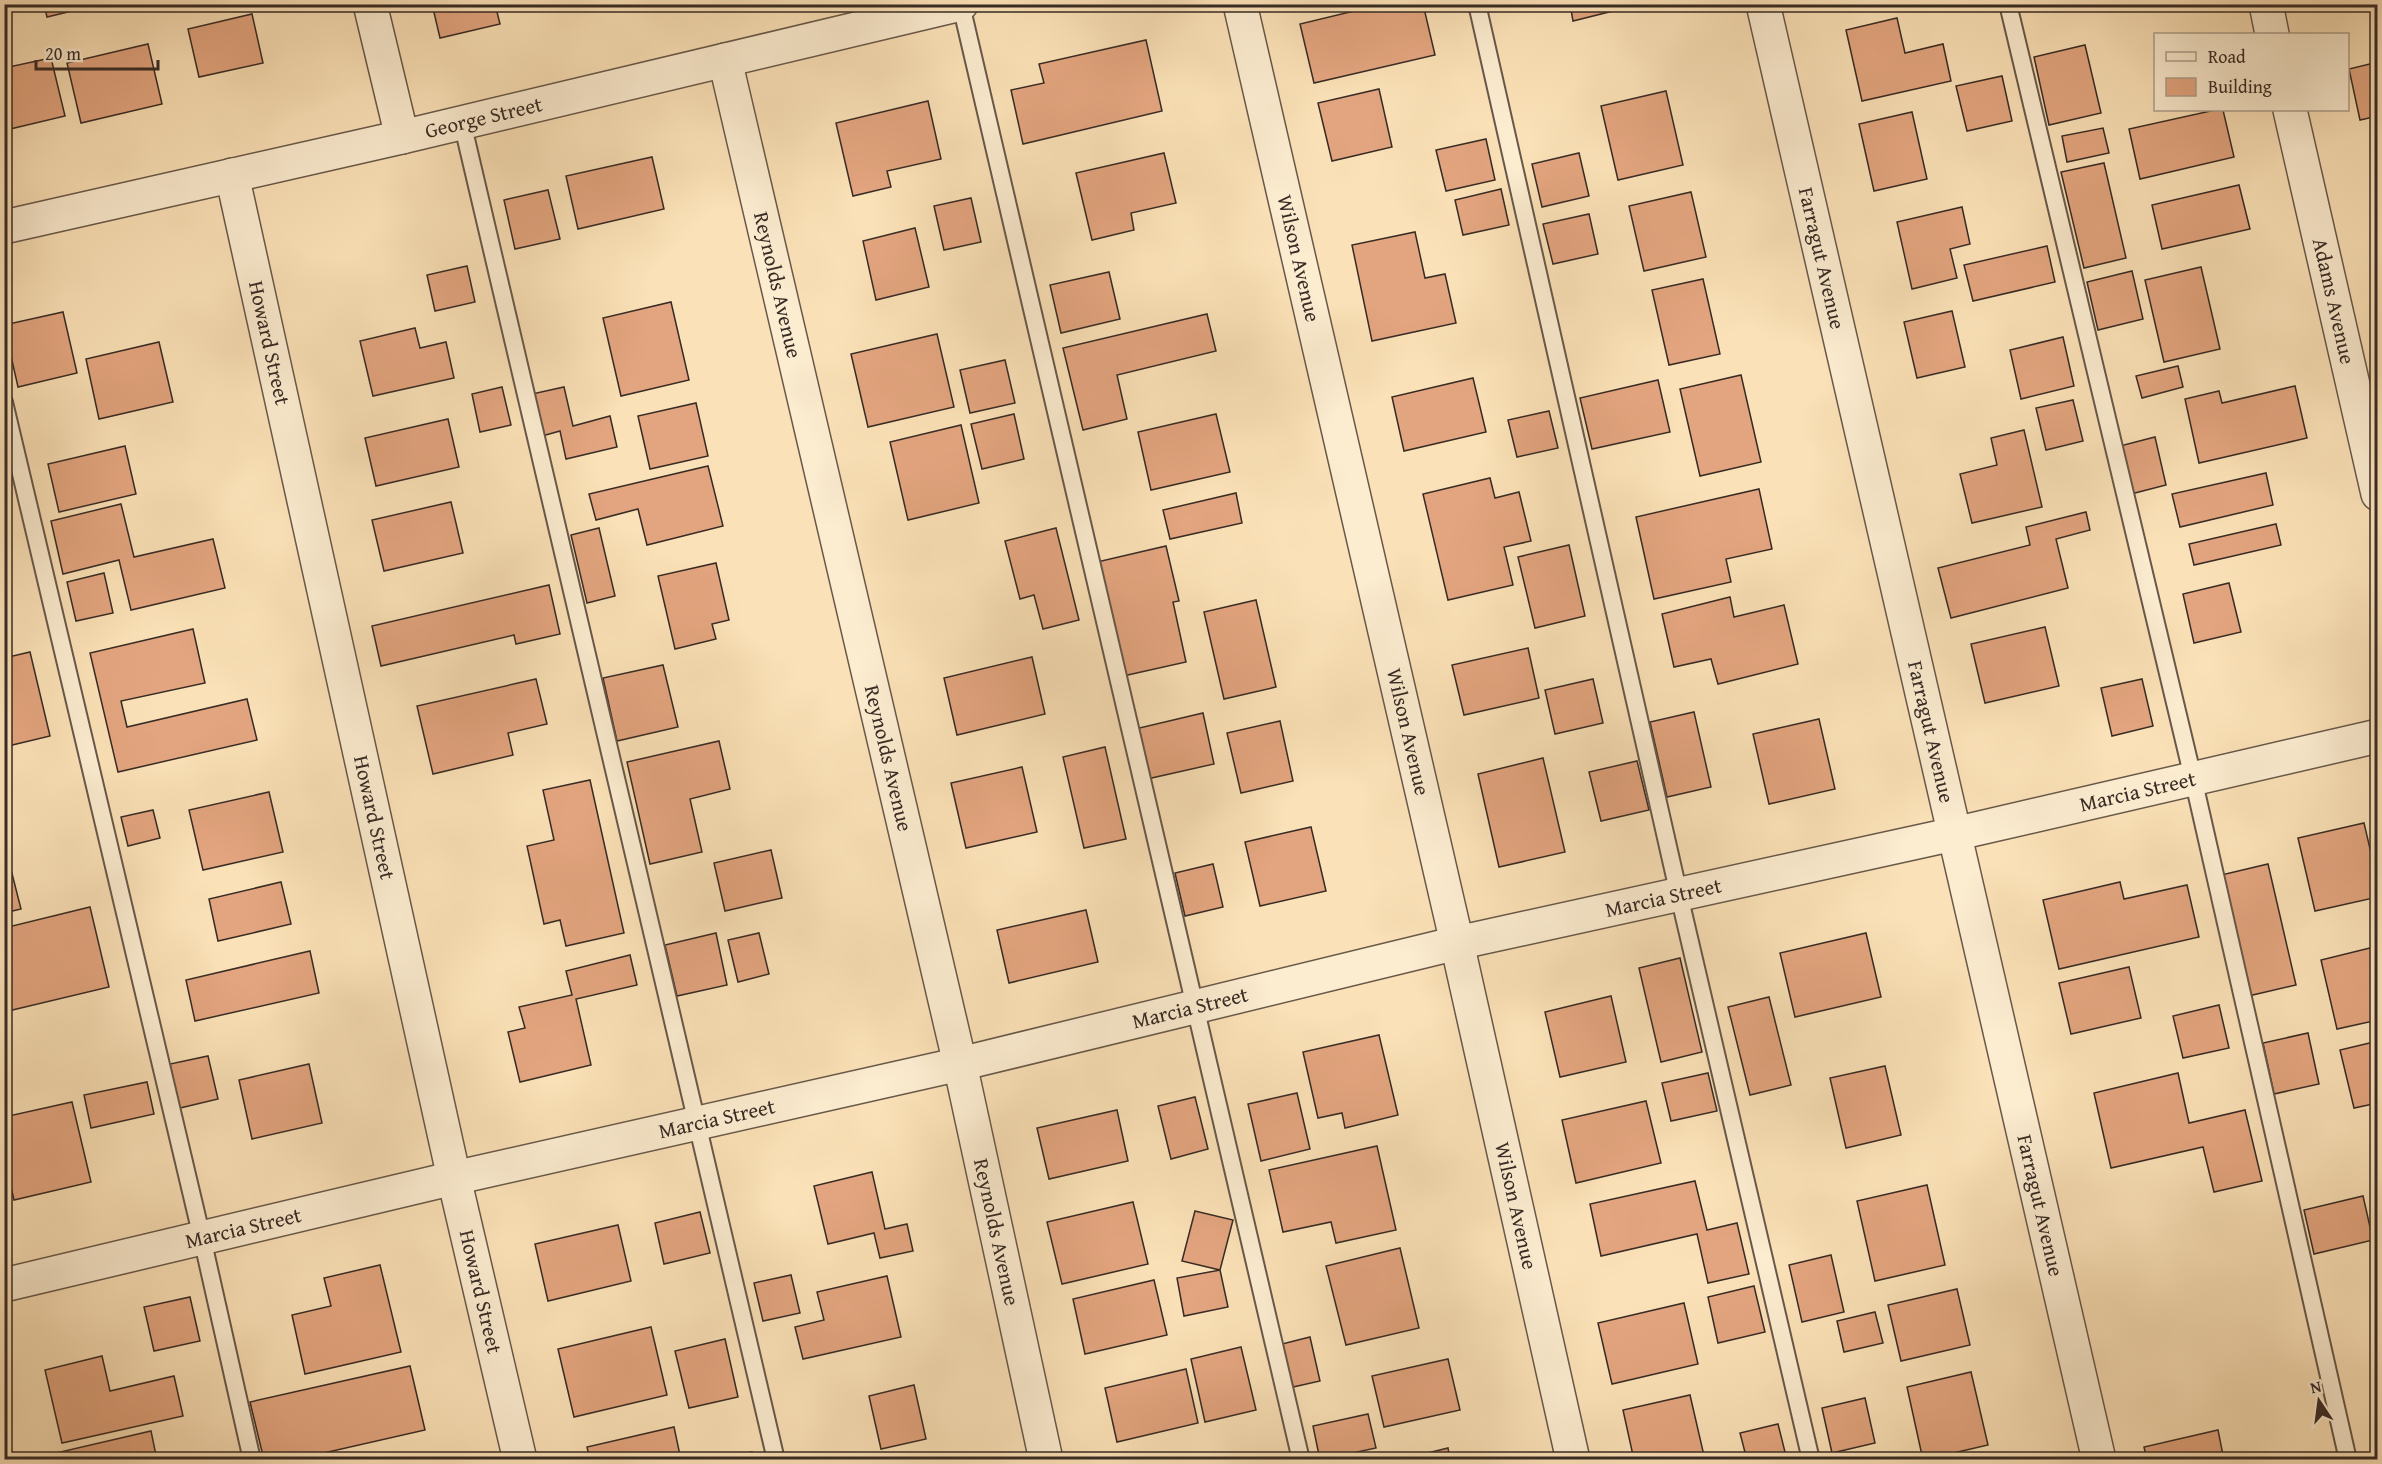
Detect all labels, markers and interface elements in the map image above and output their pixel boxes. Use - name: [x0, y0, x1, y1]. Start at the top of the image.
- scale bar: [36, 33, 158, 71]
- legend: [2154, 33, 2349, 111]
- text: 20 m: [45, 40, 81, 67]
- text: Road: [2208, 43, 2246, 70]
- text: Building: [2208, 73, 2272, 100]
- street label: George Street: [422, 88, 546, 146]
- street label: Farragut Avenue: [1791, 184, 1854, 332]
- street label: Wilson Avenue: [1270, 191, 1329, 325]
- street label: Reynolds Avenue: [746, 208, 810, 361]
- street label: Adams Avenue: [2305, 235, 2364, 367]
- street label: Howard Street: [241, 278, 299, 408]
- street label: Farragut Avenue: [1900, 658, 1963, 806]
- street label: Wilson Avenue: [1379, 665, 1438, 799]
- street label: Reynolds Avenue: [857, 682, 921, 835]
- street label: Howard Street: [346, 752, 404, 883]
- street label: Marcia Street: [2076, 763, 2199, 820]
- street label: Marcia Street: [1602, 869, 1725, 925]
- street label: Marcia Street: [1129, 978, 1252, 1037]
- street label: Marcia Street: [656, 1090, 779, 1146]
- street label: Farragut Avenue: [2009, 1131, 2072, 1280]
- street label: Wilson Avenue: [1487, 1139, 1546, 1272]
- street label: Reynolds Avenue: [966, 1155, 1028, 1308]
- street label: Marcia Street: [182, 1199, 305, 1256]
- street label: Howard Street: [452, 1226, 511, 1357]
- north arrow: [2289, 1371, 2349, 1431]
- text: N: [2308, 1373, 2324, 1399]

